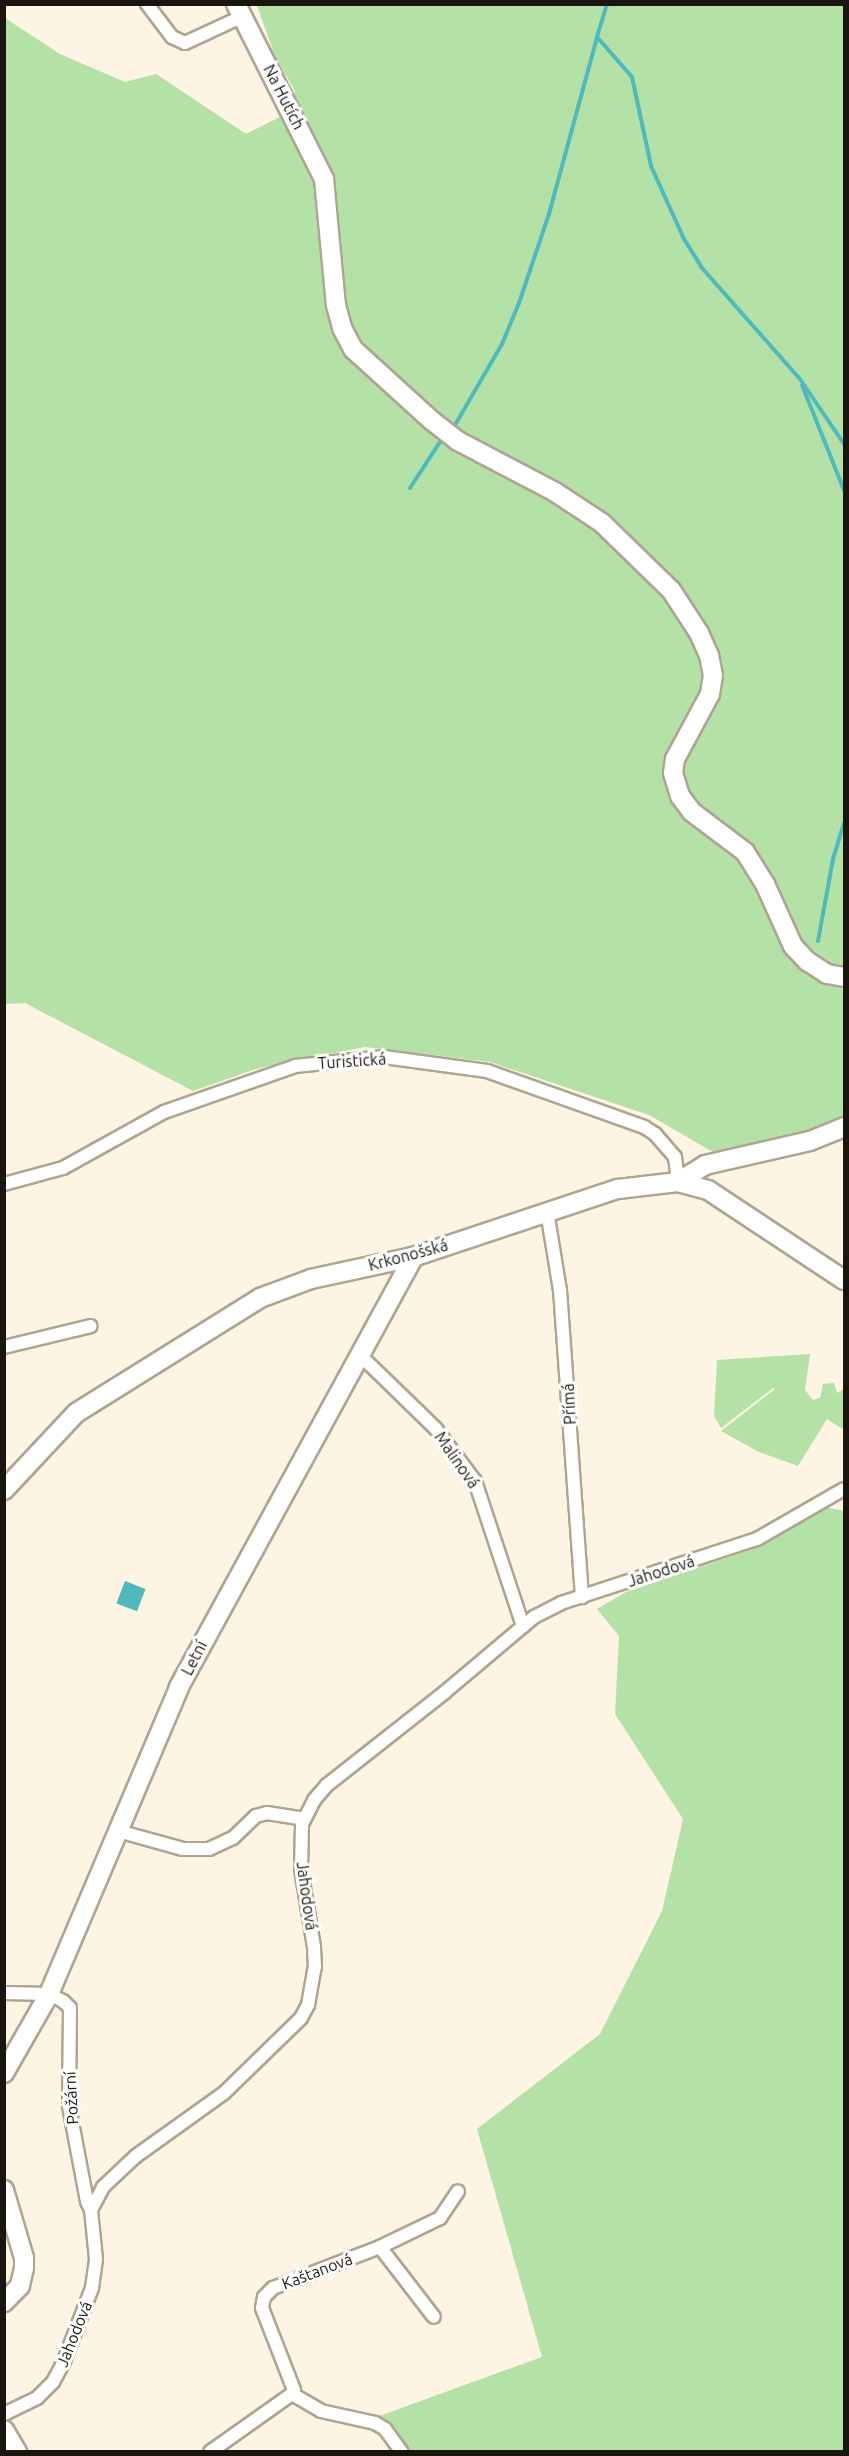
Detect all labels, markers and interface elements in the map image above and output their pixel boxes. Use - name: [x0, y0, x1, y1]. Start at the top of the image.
- street label: Na Hutích: [259, 61, 309, 133]
- street label: Turistická: [317, 1049, 387, 1073]
- street label: Krkonošská: [366, 1235, 450, 1275]
- street label: Přímá: [558, 1383, 580, 1425]
- street label: Malinová: [431, 1428, 483, 1492]
- street label: Jahodová: [625, 1551, 697, 1591]
- street label: Letní: [177, 1637, 211, 1679]
- street label: Jahodová: [293, 1860, 321, 1932]
- street label: Požární: [60, 2071, 82, 2125]
- street label: Kaštanová: [279, 2249, 355, 2293]
- street label: Jahodová: [52, 2298, 96, 2370]

